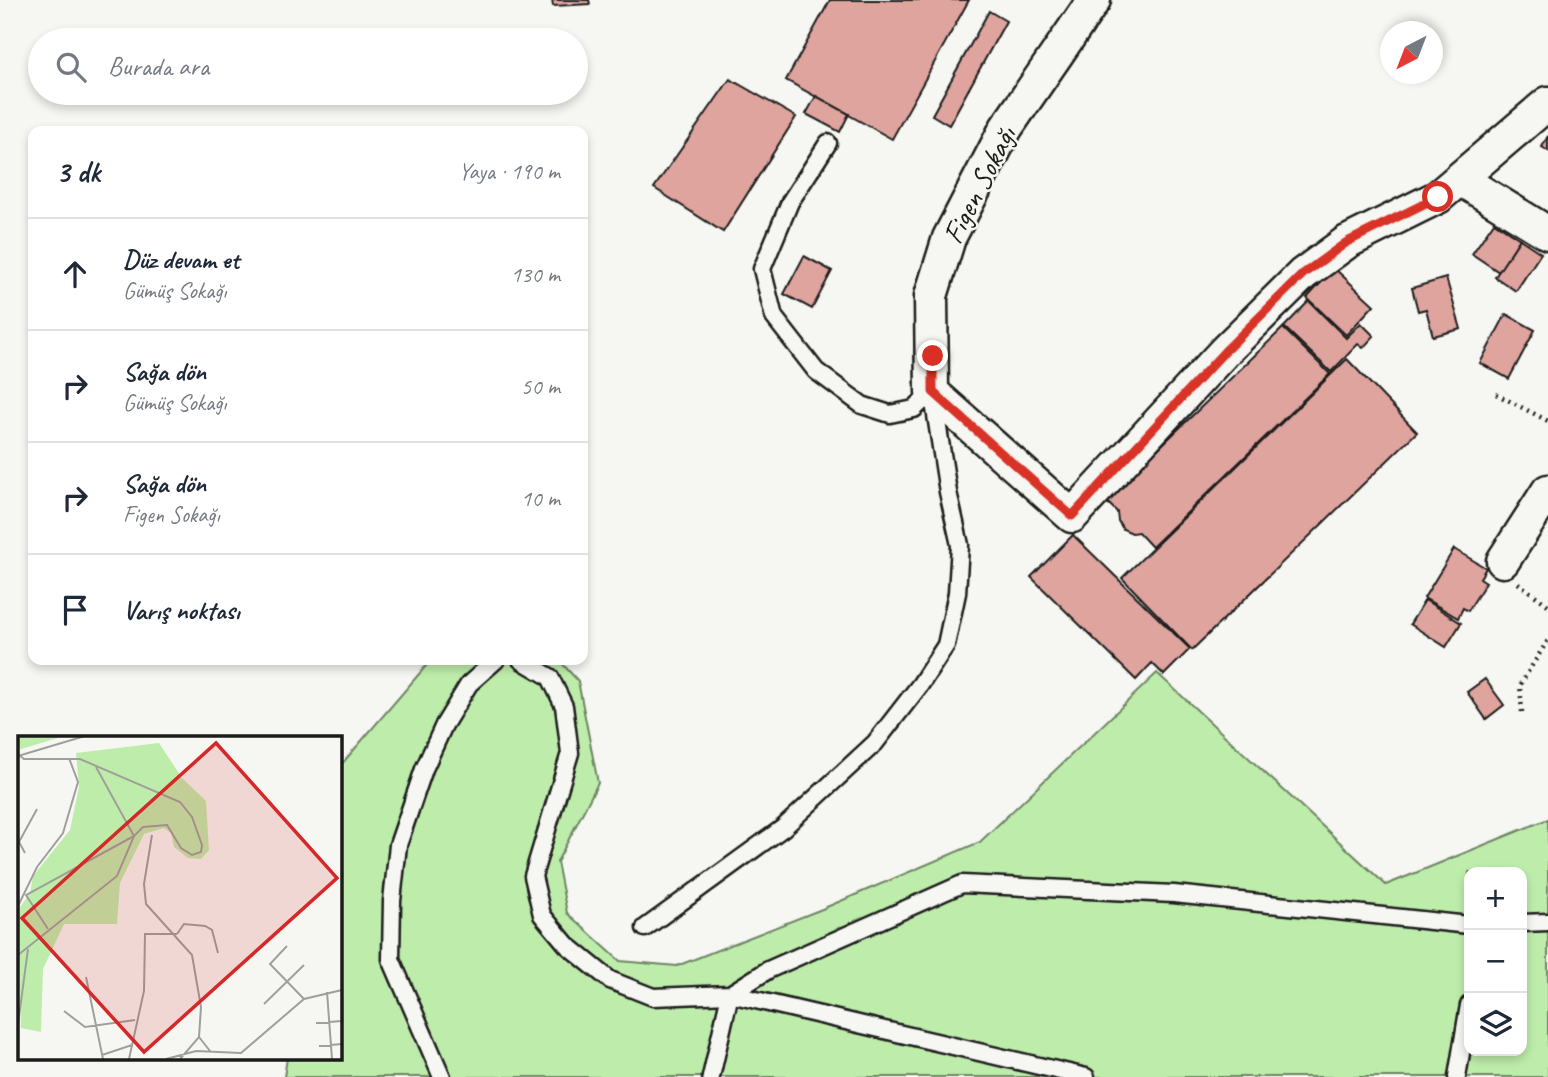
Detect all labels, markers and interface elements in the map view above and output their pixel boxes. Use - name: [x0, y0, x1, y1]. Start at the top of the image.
- north arrow: [1380, 21, 1443, 84]
- search box: [28, 28, 588, 105]
- icon: search: [52, 48, 90, 86]
- text: Burada ara: [108, 50, 209, 83]
- street label: Figen Sokağı: [933, 119, 1025, 250]
- text: 3 dk: [56, 153, 100, 191]
- text: Yaya · 190 m: [458, 157, 560, 186]
- route start: [1422, 181, 1453, 212]
- text: Düz devam et: [123, 243, 239, 276]
- icon: ahead: [56, 255, 94, 293]
- text: 130 m: [511, 260, 560, 289]
- text: Gümüş Sokağı: [123, 276, 227, 305]
- route end: [917, 340, 948, 371]
- text: Sağa dön: [123, 355, 206, 388]
- icon: right: [56, 367, 94, 405]
- text: 50 m: [521, 372, 560, 401]
- text: Gümüş Sokağı: [123, 388, 227, 417]
- text: Sağa dön: [123, 467, 206, 500]
- icon: right: [56, 479, 94, 517]
- text: 10 m: [521, 484, 560, 513]
- text: Figen Sokağı: [123, 500, 220, 529]
- icon: arrive: [56, 591, 94, 629]
- text: Varış noktası: [123, 594, 240, 627]
- inset map: [18, 736, 341, 1060]
- map controls: [1464, 867, 1527, 1056]
- button: +: [1464, 867, 1527, 930]
- button: −: [1464, 930, 1527, 993]
- button: layers: [1464, 993, 1527, 1056]

